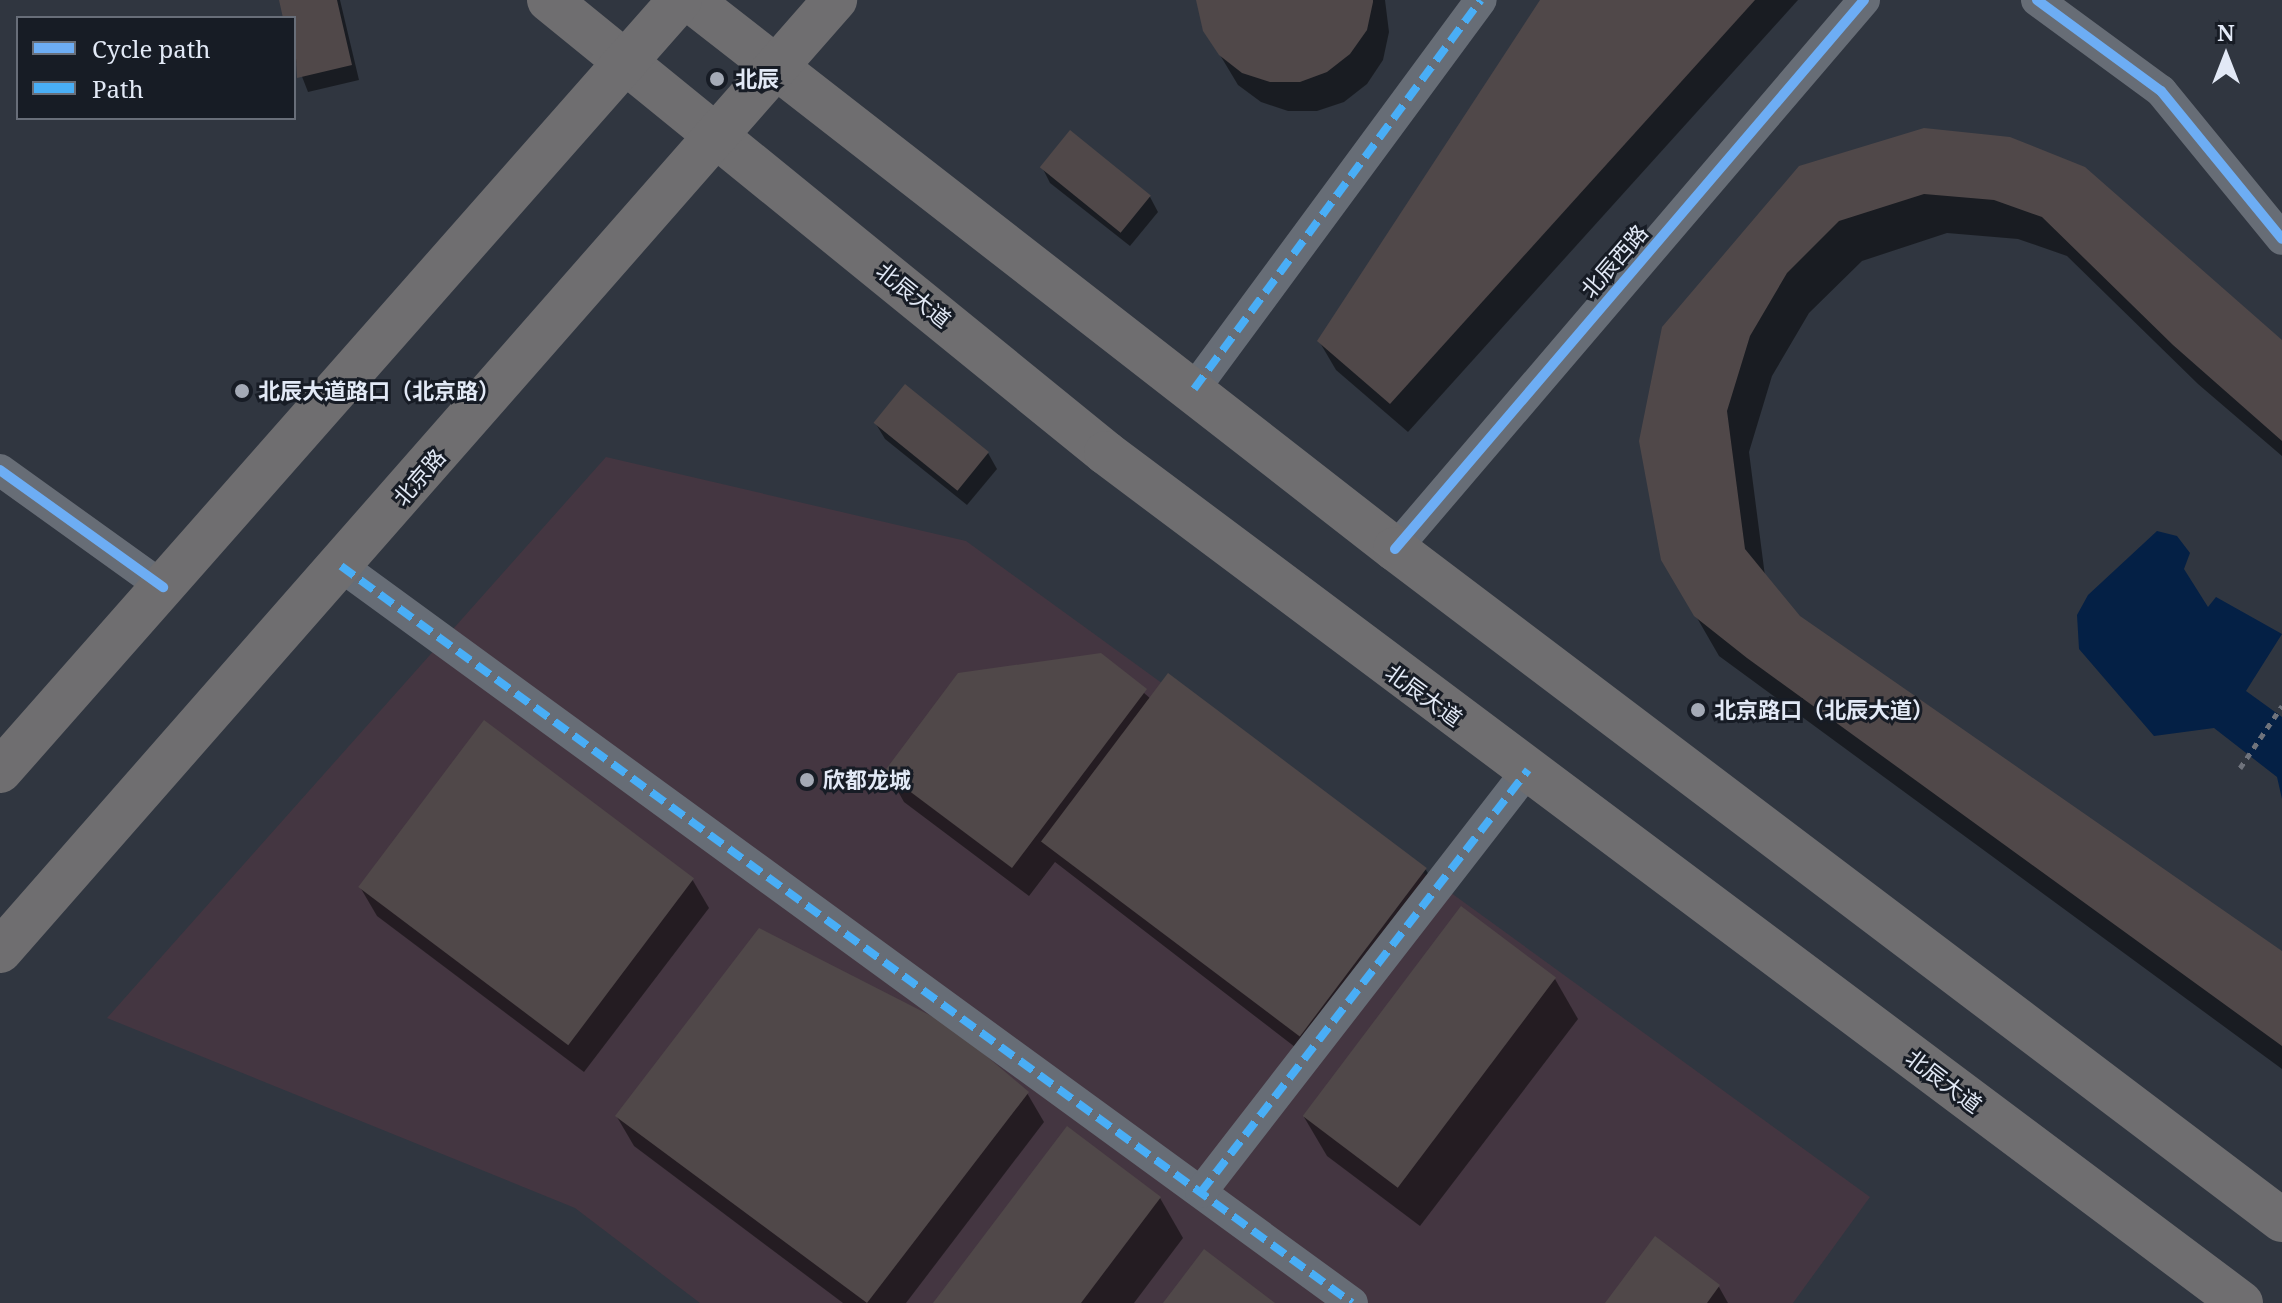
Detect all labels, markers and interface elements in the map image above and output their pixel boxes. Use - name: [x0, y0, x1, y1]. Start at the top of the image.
- legend: [16, 16, 296, 120]
- north arrow: [2186, 16, 2266, 96]
- text: N: [2217, 17, 2235, 47]
- text: Cycle path: [92, 32, 211, 65]
- place label: 北辰: [735, 66, 779, 92]
- marker: 北辰: [706, 68, 728, 90]
- text: Path: [92, 72, 144, 105]
- street label: 北辰西路: [1575, 219, 1653, 303]
- street label: 北辰大道: [871, 257, 957, 333]
- place label: 北辰大道路口（北京路）: [258, 378, 500, 404]
- marker: 北辰大道路口（北京路）: [233, 382, 251, 400]
- street label: 北京路: [387, 443, 451, 511]
- street label: 北辰大道: [1381, 658, 1467, 732]
- place label: 北京路口（北辰大道）: [1714, 697, 1934, 723]
- marker: 北京路口（北辰大道）: [1689, 701, 1707, 719]
- place label: 欣都龙城: [823, 767, 911, 793]
- marker: 欣都龙城: [798, 771, 816, 789]
- street label: 北辰大道: [1901, 1044, 1987, 1118]

